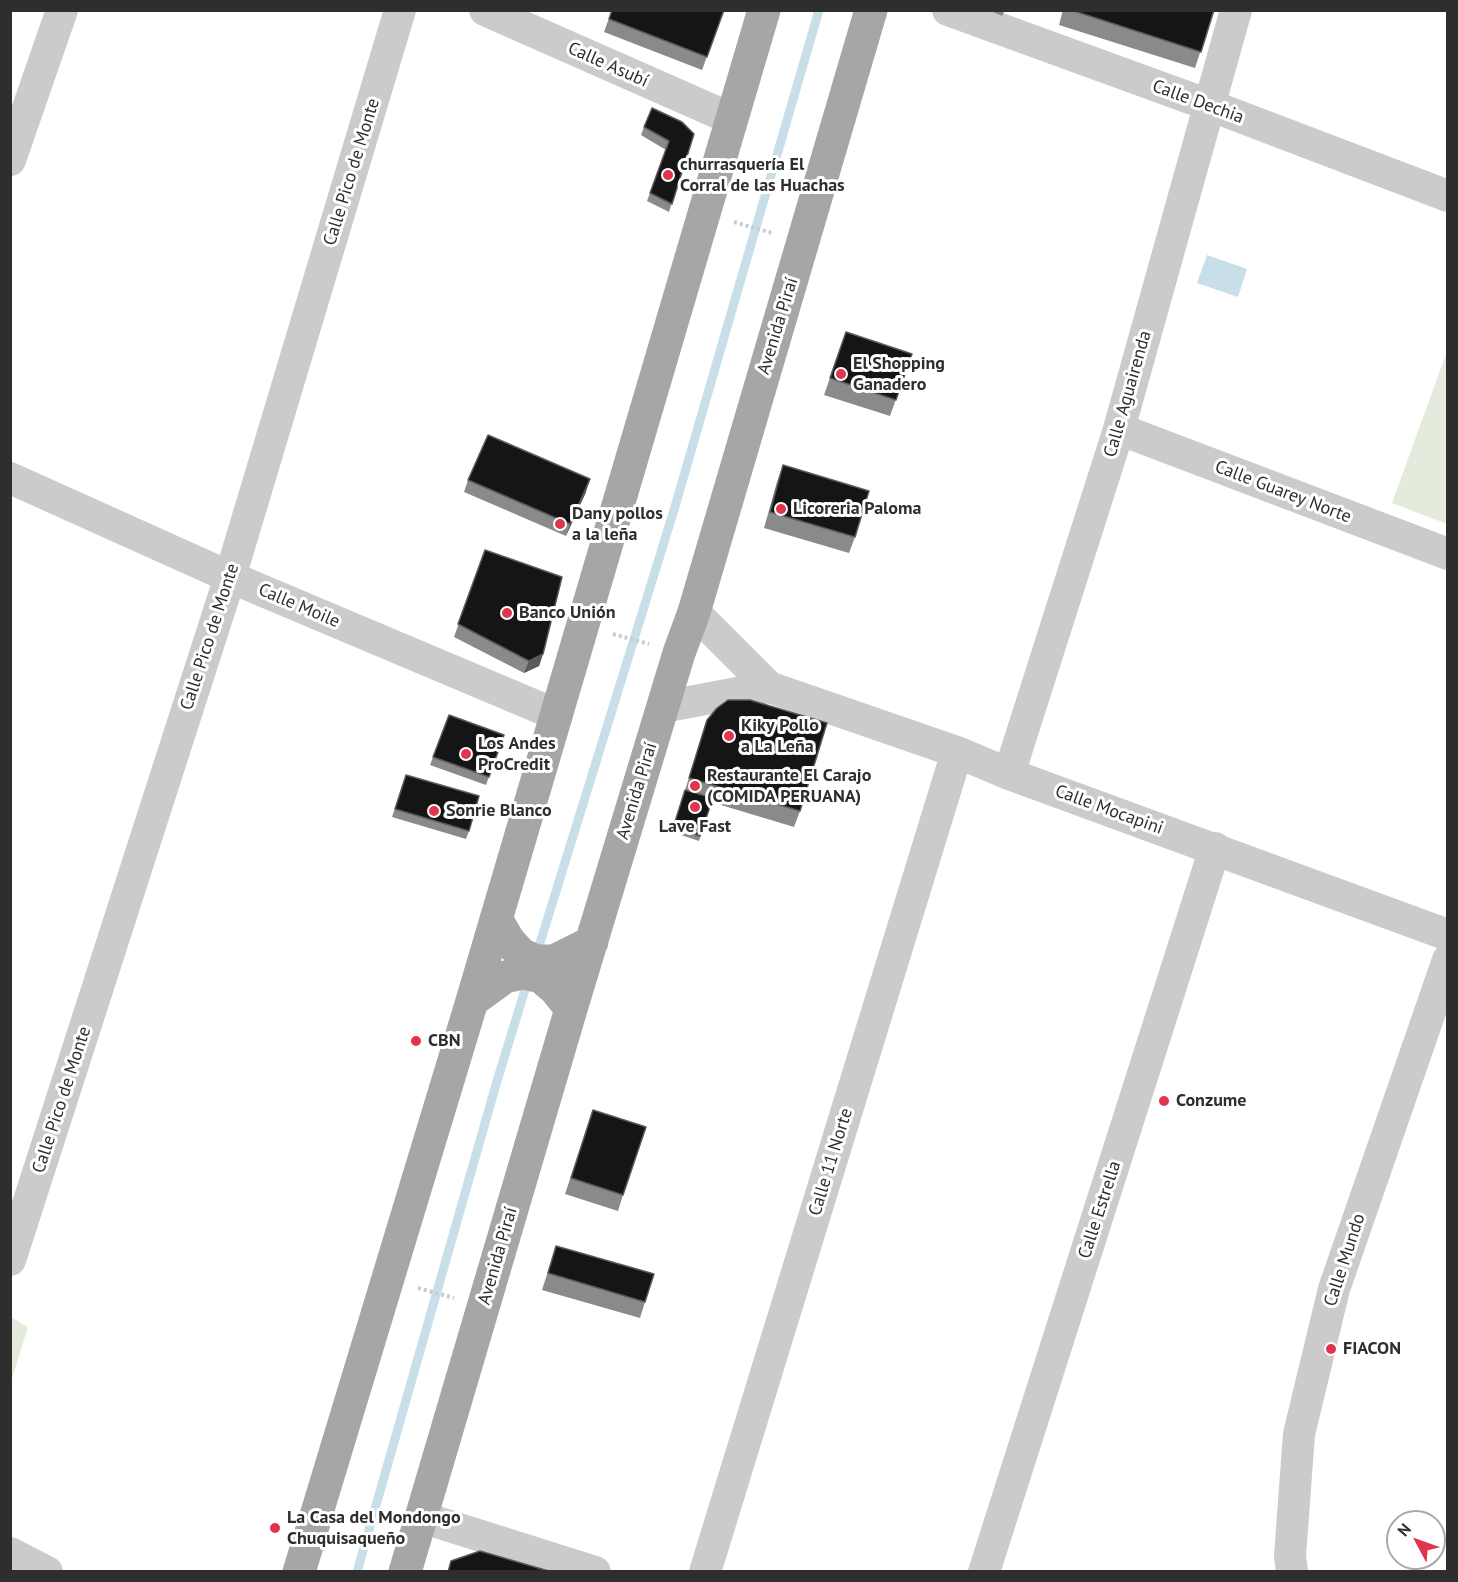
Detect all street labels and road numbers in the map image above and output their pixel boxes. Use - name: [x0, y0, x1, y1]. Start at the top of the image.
- street label: Calle Asubí: [564, 38, 652, 92]
- street label: Calle Dechia: [1149, 75, 1247, 129]
- street label: Calle Pico de Monte: [319, 96, 385, 248]
- street label: Avenida Piraí: [753, 275, 803, 377]
- street label: Calle Aguairenda: [1100, 328, 1156, 460]
- street label: Calle Guarey Norte: [1212, 456, 1354, 528]
- street label: Calle Pico de Monte: [176, 561, 244, 713]
- street label: Calle Moile: [255, 579, 343, 633]
- street label: Avenida Piraí: [612, 740, 662, 842]
- street label: Calle Mocapini: [1052, 780, 1166, 840]
- street label: Calle Pico de Monte: [28, 1024, 96, 1176]
- street label: Calle 11 Norte: [804, 1106, 858, 1218]
- street label: Calle Estrella: [1074, 1158, 1126, 1262]
- street label: Avenida Piraí: [474, 1205, 522, 1307]
- street label: Calle Mundo: [1320, 1211, 1370, 1309]

